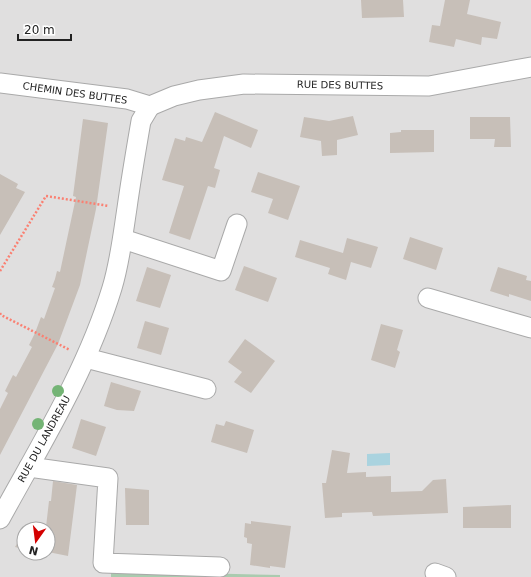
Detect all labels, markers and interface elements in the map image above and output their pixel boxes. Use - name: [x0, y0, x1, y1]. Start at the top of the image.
- scale bar: [18, 16, 71, 42]
- text: 20 m: [24, 23, 55, 37]
- street label: RUE DES BUTTES: [297, 79, 383, 91]
- street label: CHEMIN DES BUTTES: [22, 80, 128, 106]
- street label: RUE DU LANDREAU: [16, 394, 72, 484]
- north arrow: [16, 521, 56, 561]
- text: N: [28, 543, 40, 558]

